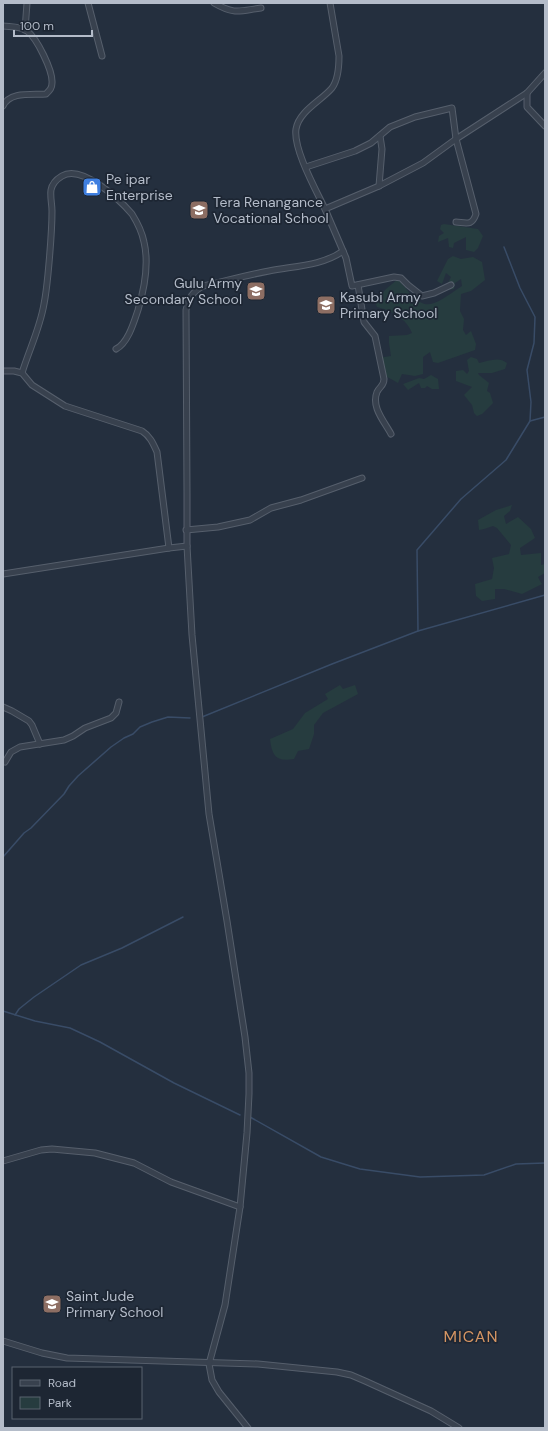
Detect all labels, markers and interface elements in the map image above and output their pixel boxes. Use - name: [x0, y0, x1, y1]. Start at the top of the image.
- scale bar: [14, 12, 92, 38]
- text: 100 m: [20, 18, 54, 34]
- place label: Pe ipar Enterprise: [106, 170, 173, 204]
- shop icon: Pe ipar Enterprise: [81, 176, 103, 198]
- place label: Tera Renangance Vocational School: [213, 193, 329, 227]
- school or university icon: Tera Renangance Vocational School: [188, 199, 210, 221]
- place label: Gulu Army Secondary School: [125, 274, 242, 308]
- school or university icon: Gulu Army Secondary School: [245, 280, 267, 302]
- place label: Kasubi Army Primary School: [340, 288, 437, 322]
- school or university icon: Kasubi Army Primary School: [315, 294, 337, 316]
- place label: Saint Jude Primary School: [66, 1287, 163, 1321]
- school or university icon: Saint Jude Primary School: [41, 1293, 63, 1315]
- district label: MICAN: [443, 1326, 499, 1347]
- legend: [12, 1367, 142, 1419]
- text: Road: [48, 1375, 76, 1391]
- text: Park: [48, 1395, 72, 1411]

